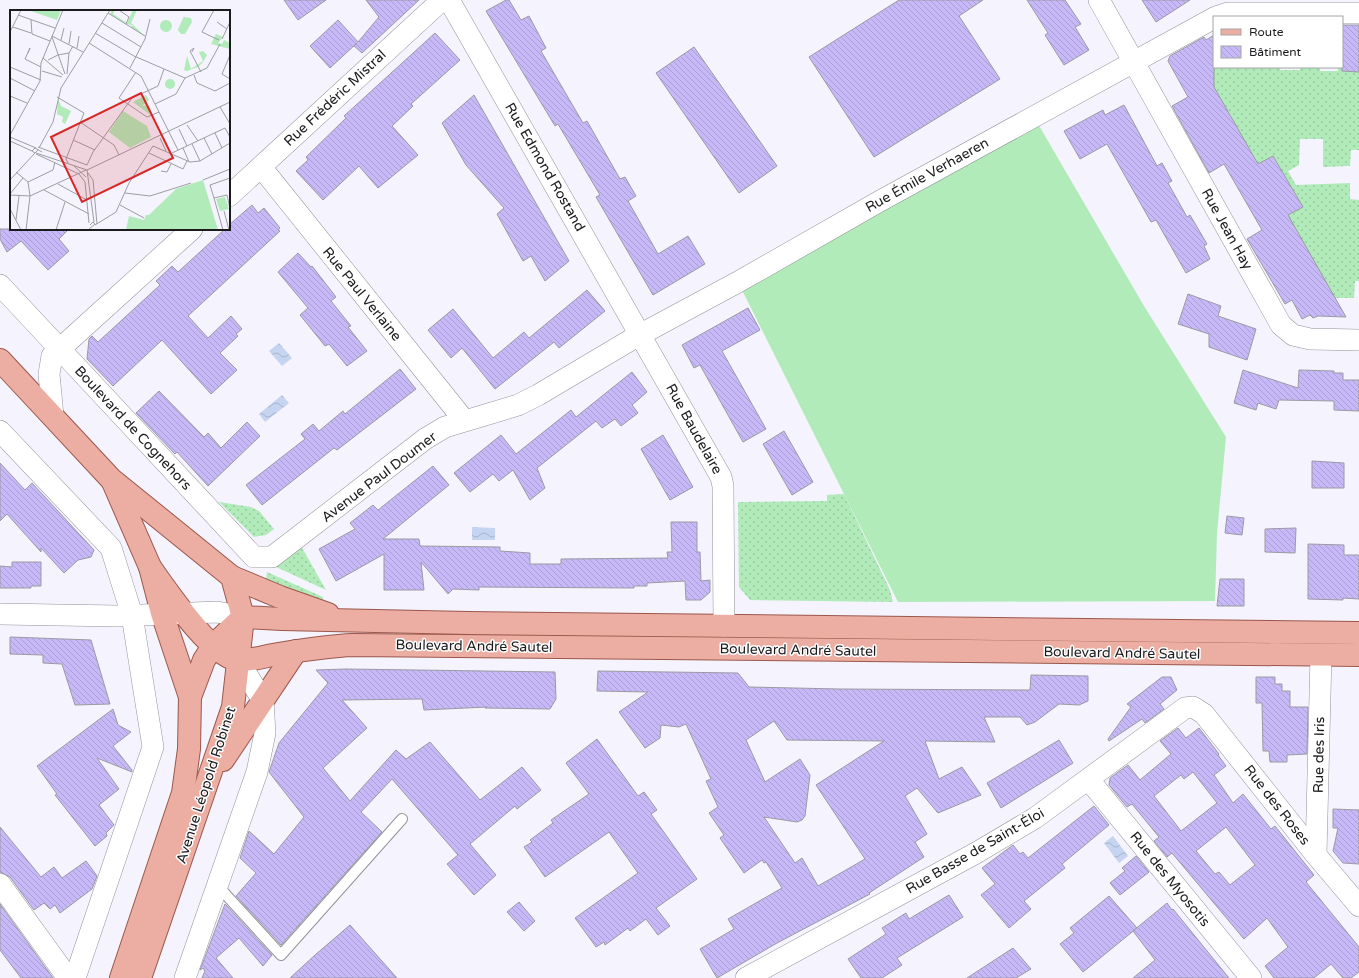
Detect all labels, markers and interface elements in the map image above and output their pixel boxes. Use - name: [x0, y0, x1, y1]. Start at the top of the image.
- inset map: [10, 10, 230, 230]
- legend: [1213, 16, 1343, 68]
- text: Route: [1249, 25, 1284, 39]
- text: Bâtiment: [1249, 45, 1301, 59]
- street label: Rue Frédéric Mistral: [280, 46, 390, 150]
- street label: Rue Edmond Rostand: [501, 100, 589, 234]
- street label: Rue Émile Verhaeren: [862, 134, 992, 216]
- street label: Rue Jean Hay: [1198, 185, 1257, 273]
- street label: Rue Paul Verlaine: [319, 244, 405, 345]
- street label: Boulevard de Cognehors: [71, 362, 195, 494]
- street label: Rue Baudelaire: [662, 381, 726, 477]
- street label: Avenue Paul Doumer: [318, 428, 440, 526]
- street label: Boulevard André Sautel: [395, 636, 553, 656]
- street label: Boulevard André Sautel: [719, 640, 877, 660]
- street label: Boulevard André Sautel: [1043, 643, 1201, 663]
- street label: Avenue Léopold Robinet: [173, 704, 240, 866]
- street label: Rue des Iris: [1310, 716, 1328, 793]
- street label: Rue des Roses: [1240, 762, 1314, 849]
- street label: Rue Basse de Saint-Éloi: [903, 804, 1047, 898]
- street label: Rue des Myosotis: [1127, 828, 1214, 930]

